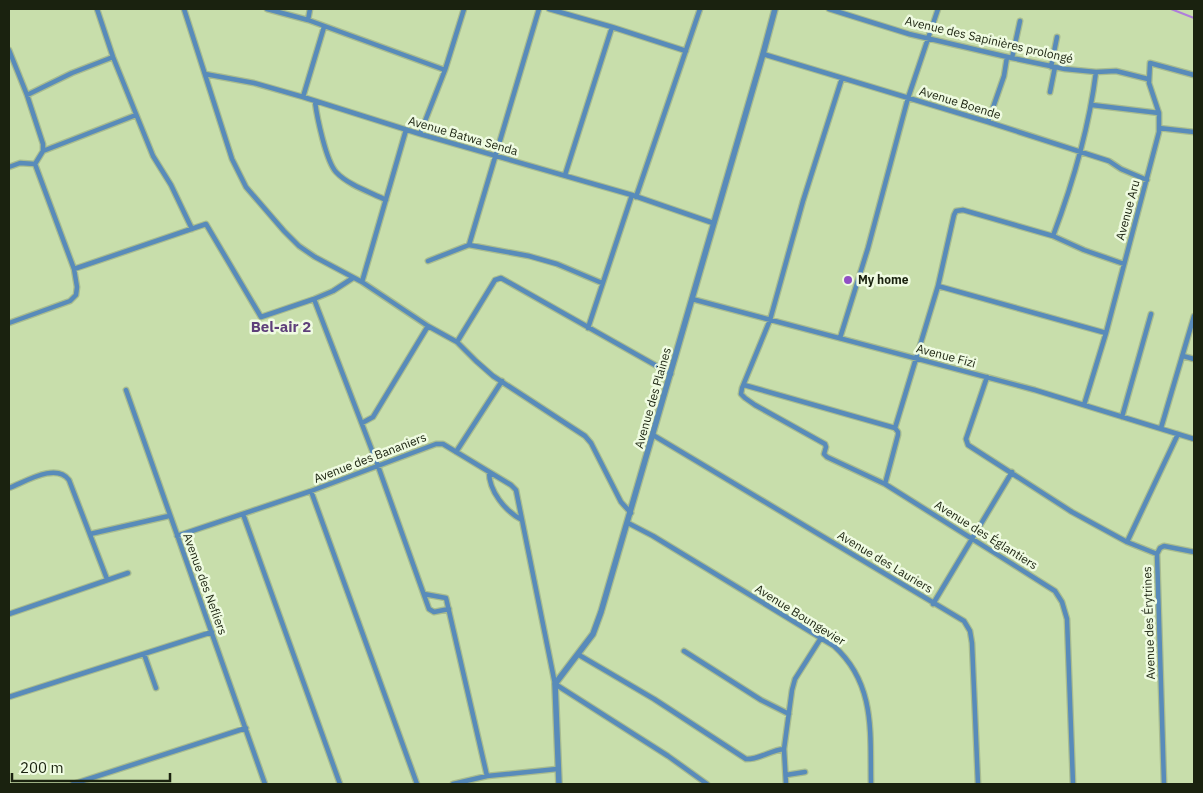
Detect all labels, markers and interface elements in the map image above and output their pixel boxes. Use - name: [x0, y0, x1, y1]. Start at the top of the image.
- street label: Avenue des Sapinières prolongé: [904, 13, 1075, 66]
- street label: Avenue Boende: [918, 83, 1003, 122]
- street label: Avenue Batwa Senda: [407, 113, 520, 159]
- street label: Avenue Aru: [1112, 178, 1143, 242]
- place label: My home: [858, 272, 909, 287]
- marker: My home: [842, 274, 854, 286]
- district label: Bel-air 2: [251, 317, 311, 336]
- street label: Avenue Fizi: [915, 340, 978, 371]
- street label: Avenue des Plaines: [631, 346, 674, 450]
- street label: Avenue des Bananiers: [311, 429, 428, 486]
- street label: Avenue des Églantiers: [932, 497, 1041, 573]
- street label: Avenue des Lauriers: [835, 527, 936, 596]
- street label: Avenue des Nefliers: [180, 531, 231, 637]
- street label: Avenue des Érytrines: [1139, 566, 1158, 680]
- street label: Avenue Boungevier: [752, 581, 849, 649]
- scale bar: [12, 750, 170, 782]
- text: 200 m: [20, 758, 64, 777]

